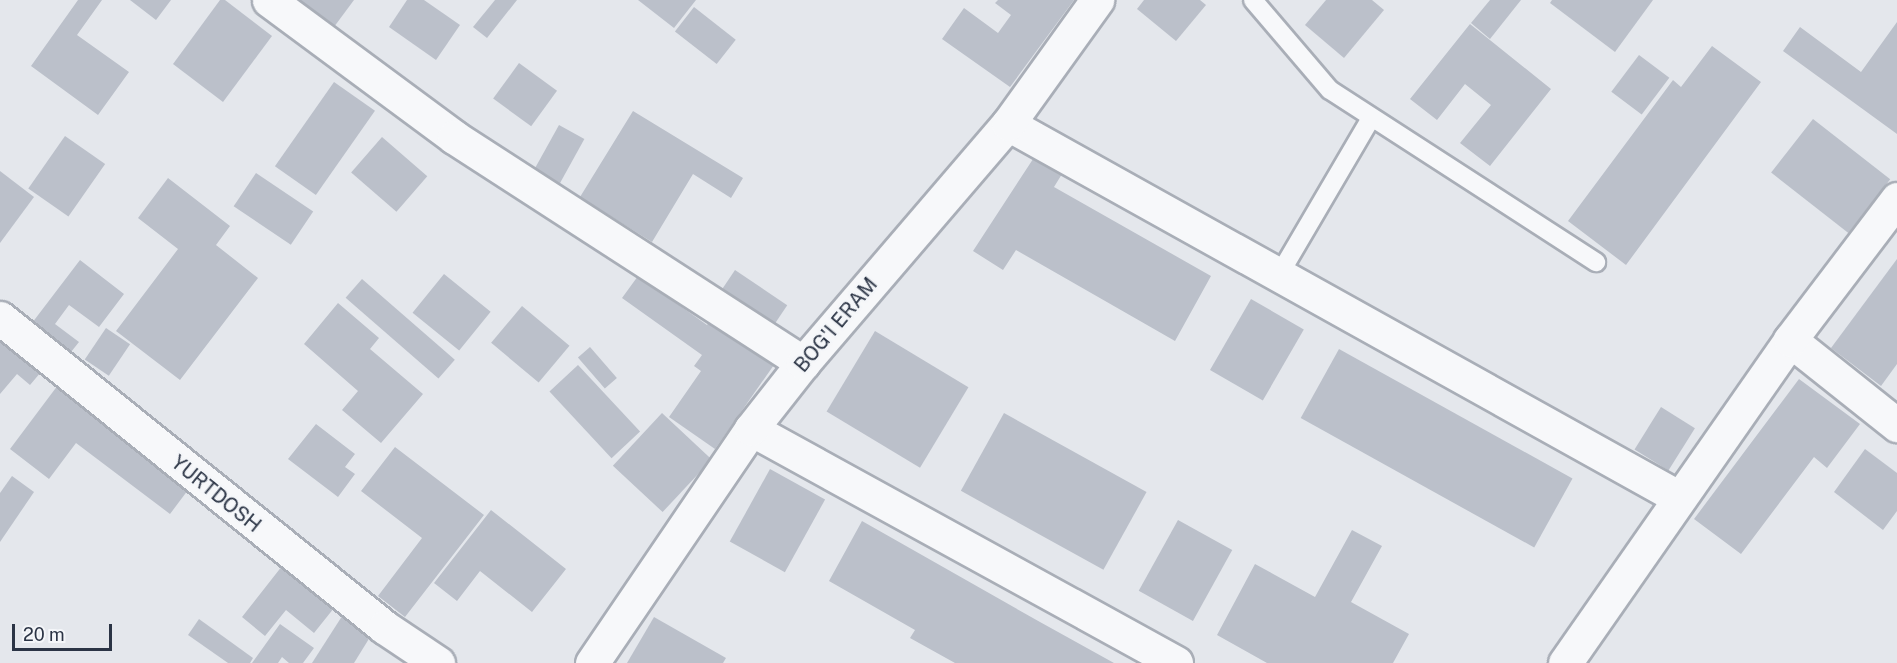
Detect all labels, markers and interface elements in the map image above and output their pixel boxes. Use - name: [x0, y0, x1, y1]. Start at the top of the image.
- street label: BOG'I ERAM: [789, 273, 883, 377]
- street label: YURTDOSH: [166, 451, 266, 537]
- scale bar: [15, 612, 116, 650]
- text: 20 m: [23, 624, 65, 645]

